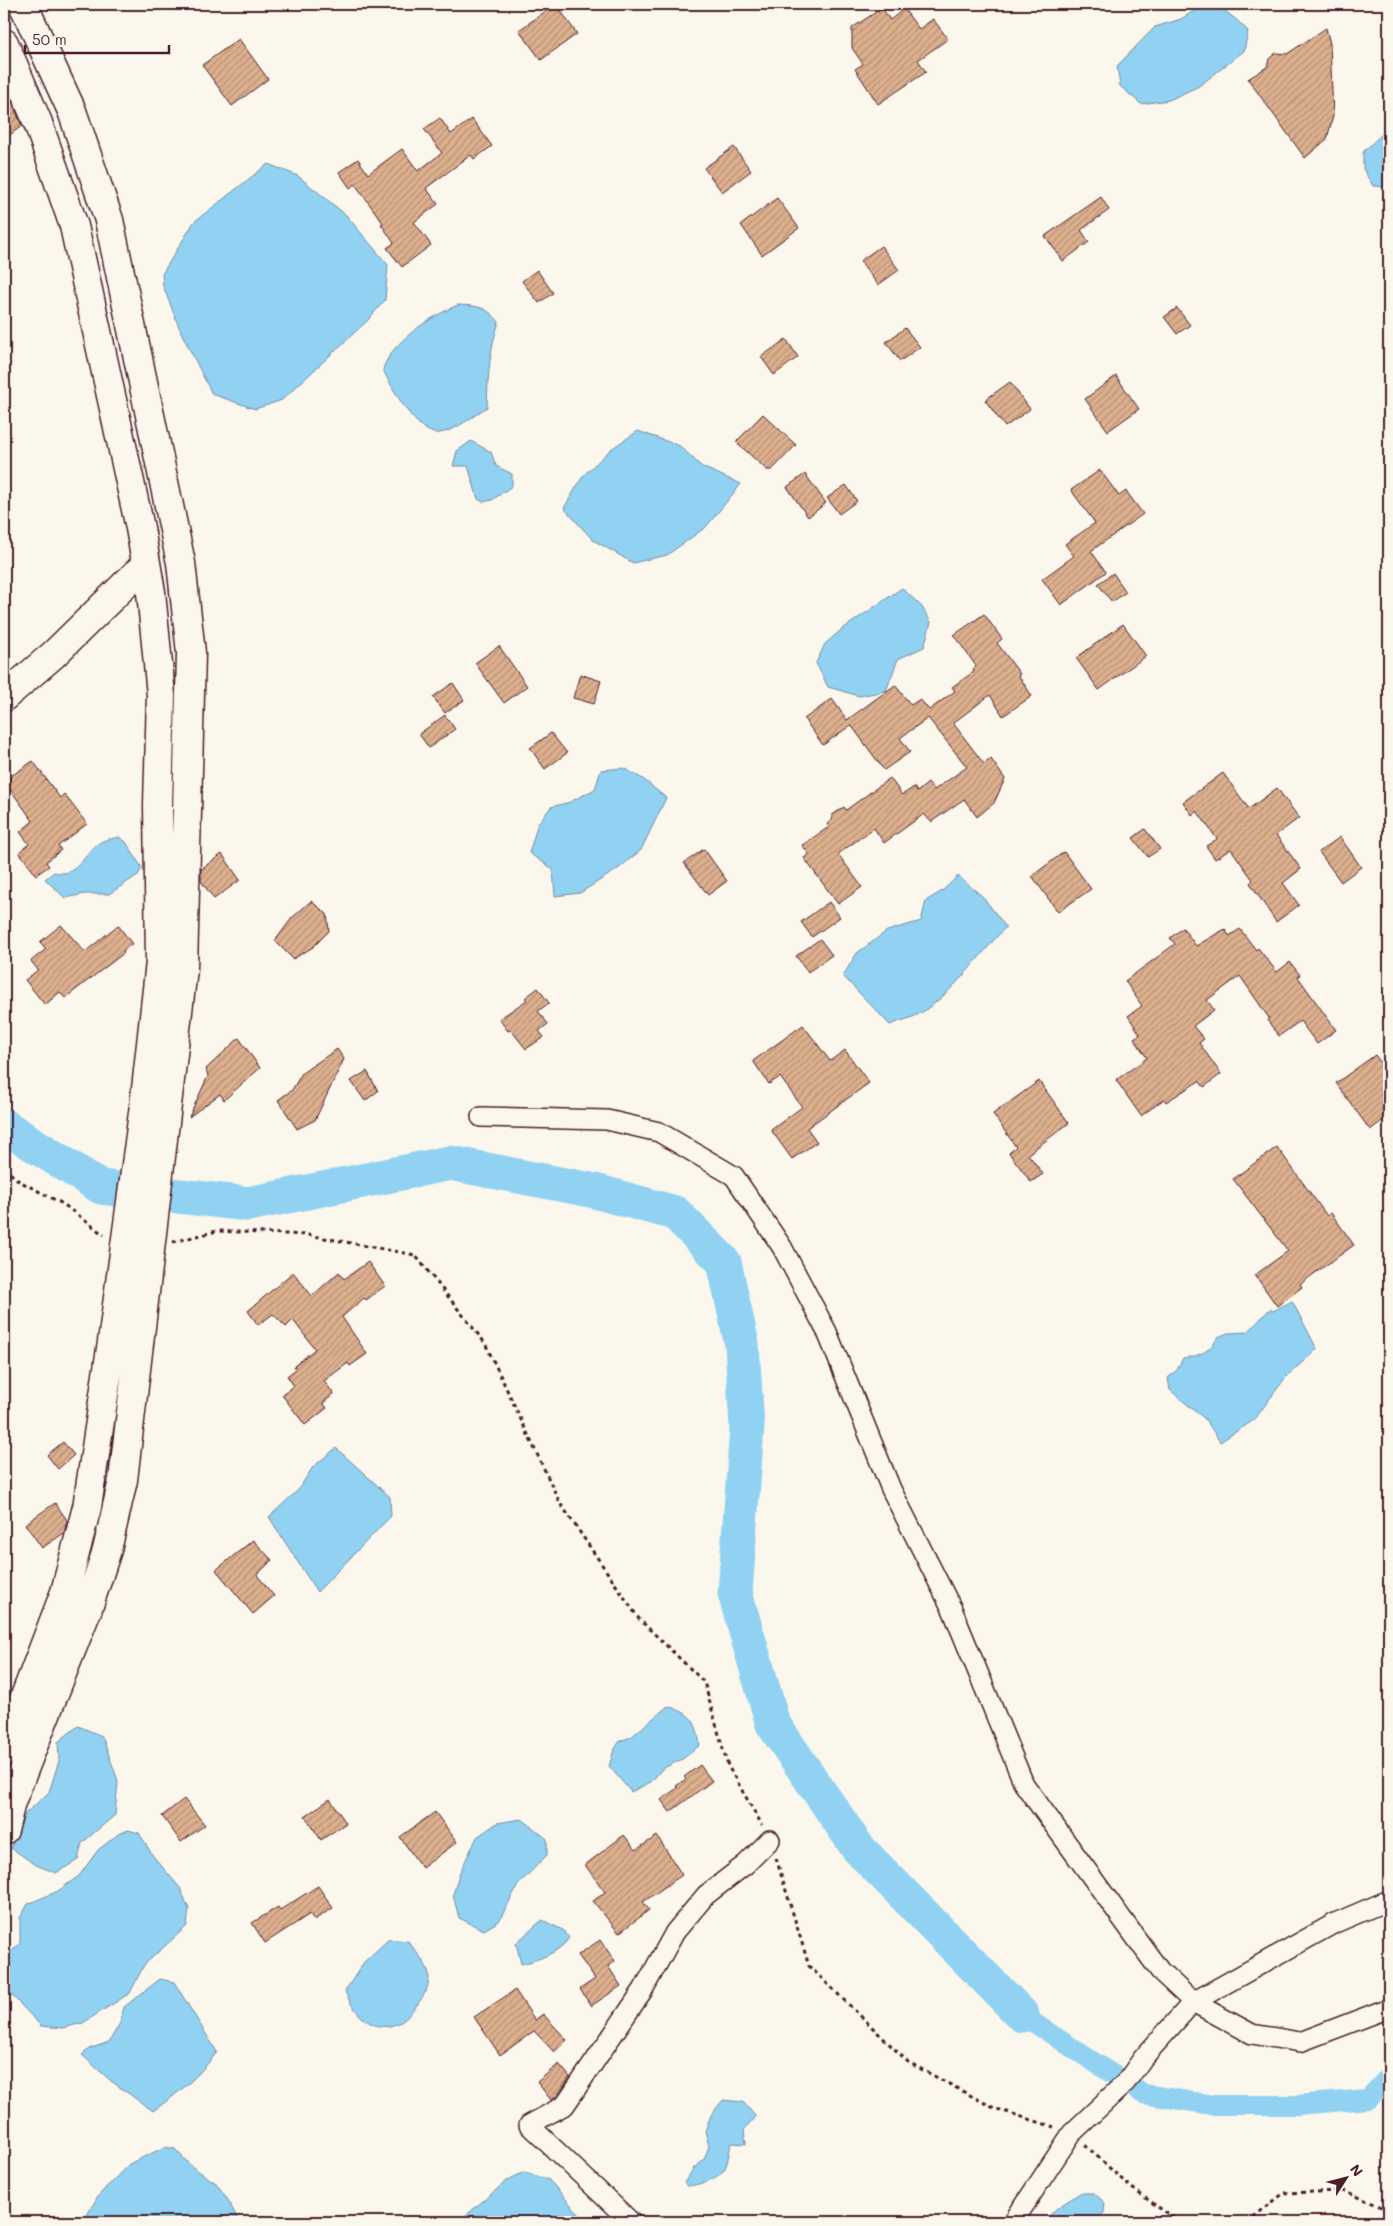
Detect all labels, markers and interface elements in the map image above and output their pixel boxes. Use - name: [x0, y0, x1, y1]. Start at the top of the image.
- scale bar: [25, 22, 169, 54]
- text: 50 m: [32, 29, 67, 49]
- north arrow: [1320, 2154, 1370, 2204]
- text: N: [1346, 2160, 1368, 2180]

